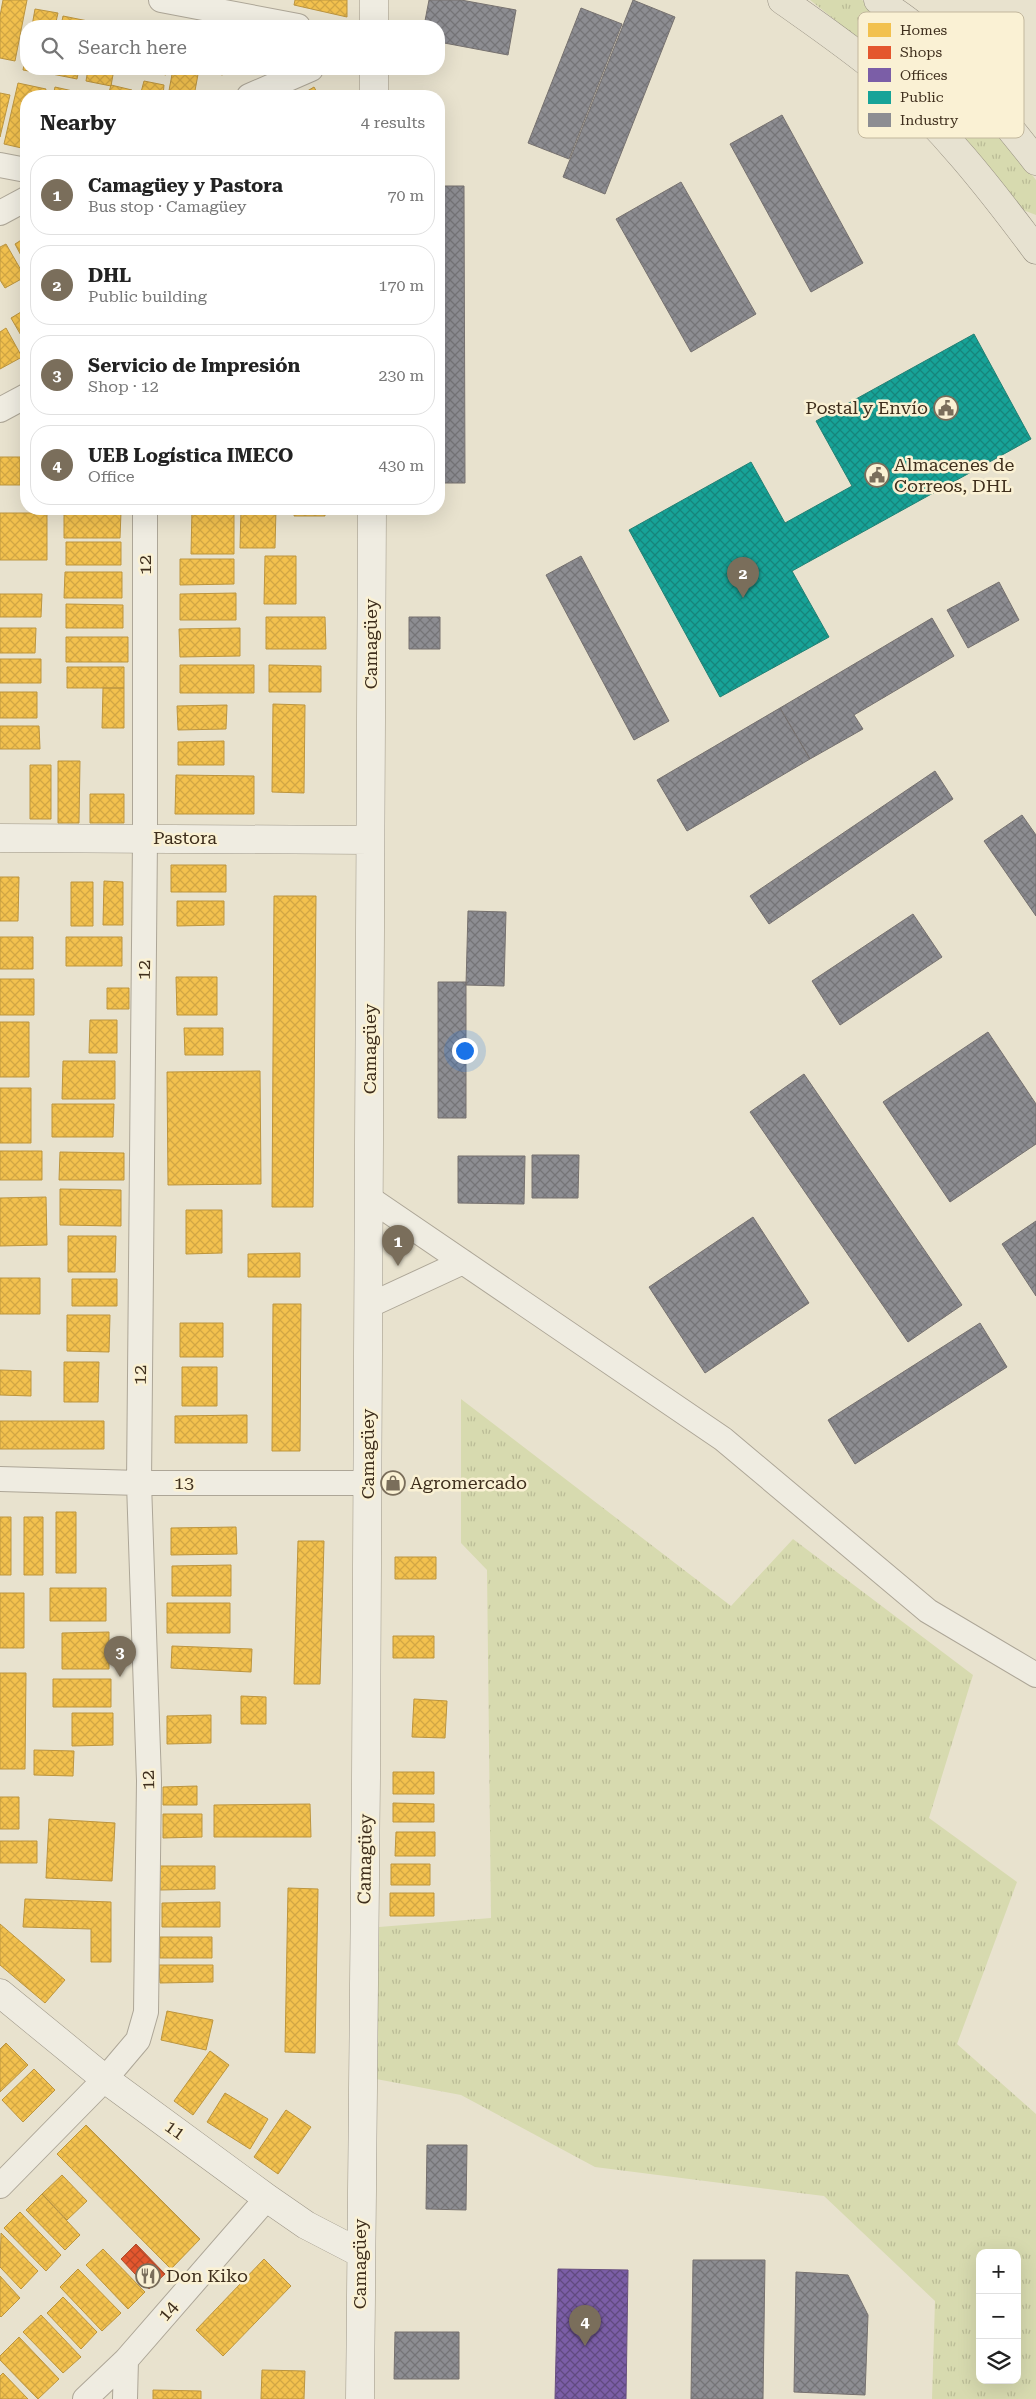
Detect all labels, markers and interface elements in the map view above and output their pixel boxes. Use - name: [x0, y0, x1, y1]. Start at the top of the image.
- legend: [858, 12, 1024, 138]
- search box: [20, 20, 445, 75]
- text: Homes: [900, 22, 948, 38]
- icon: search: [38, 34, 66, 62]
- text: Search here: [78, 36, 187, 59]
- text: Shops: [900, 44, 943, 60]
- text: Offices: [900, 67, 948, 83]
- text: Public: [900, 89, 944, 105]
- text: Nearby: [40, 111, 116, 135]
- text: Industry: [900, 112, 959, 128]
- text: 4 results: [361, 113, 425, 132]
- text: Camagüey y Pastora: [88, 174, 283, 197]
- text: 1: [53, 186, 61, 205]
- text: 70 m: [387, 186, 424, 205]
- text: Bus stop · Camagüey: [88, 197, 247, 216]
- text: DHL: [88, 264, 131, 287]
- text: 2: [53, 276, 61, 295]
- text: 170 m: [378, 276, 424, 295]
- text: Public building: [88, 287, 207, 306]
- text: Servicio de Impresión: [88, 354, 300, 377]
- text: 3: [53, 366, 61, 385]
- text: 230 m: [378, 366, 424, 385]
- text: Shop · 12: [88, 377, 159, 396]
- public building icon: Postal y Envío: [933, 395, 959, 421]
- place label: Postal y Envío: [805, 397, 928, 418]
- text: UEB Logística IMECO: [88, 444, 293, 467]
- place label: Almacenes de Correos, DHL: [894, 454, 1014, 496]
- text: 4: [53, 456, 61, 475]
- text: 430 m: [378, 456, 424, 475]
- public building icon: Almacenes de Correos, DHL: [864, 462, 890, 488]
- text: Office: [88, 467, 134, 486]
- street label: 12: [134, 555, 155, 575]
- pin: 2: [727, 557, 759, 598]
- street label: Camagüey: [360, 598, 381, 689]
- street label: Pastora: [153, 827, 217, 848]
- street label: 12: [133, 960, 154, 980]
- street label: Camagüey: [359, 1003, 380, 1094]
- your location: [452, 1038, 478, 1064]
- pin: 1: [382, 1225, 414, 1266]
- street label: 12: [129, 1365, 150, 1385]
- street label: Camagüey: [357, 1408, 378, 1499]
- shop icon: Agromercado: [380, 1470, 406, 1496]
- street label: 13: [174, 1472, 194, 1493]
- place label: Agromercado: [410, 1472, 527, 1493]
- pin: 3: [104, 1636, 136, 1677]
- street label: 12: [137, 1770, 158, 1790]
- street label: Camagüey: [353, 1813, 376, 1904]
- street label: 11: [161, 2115, 190, 2144]
- street label: Camagüey: [349, 2218, 370, 2309]
- map controls: [976, 2249, 1021, 2384]
- button: +: [976, 2249, 1021, 2294]
- restaurant icon: Don Kiko: [135, 2263, 161, 2289]
- place label: Don Kiko: [166, 2265, 248, 2286]
- button: −: [976, 2294, 1021, 2339]
- street label: 14: [153, 2296, 182, 2325]
- pin: 4: [569, 2305, 601, 2346]
- button: layers: [976, 2339, 1021, 2384]

